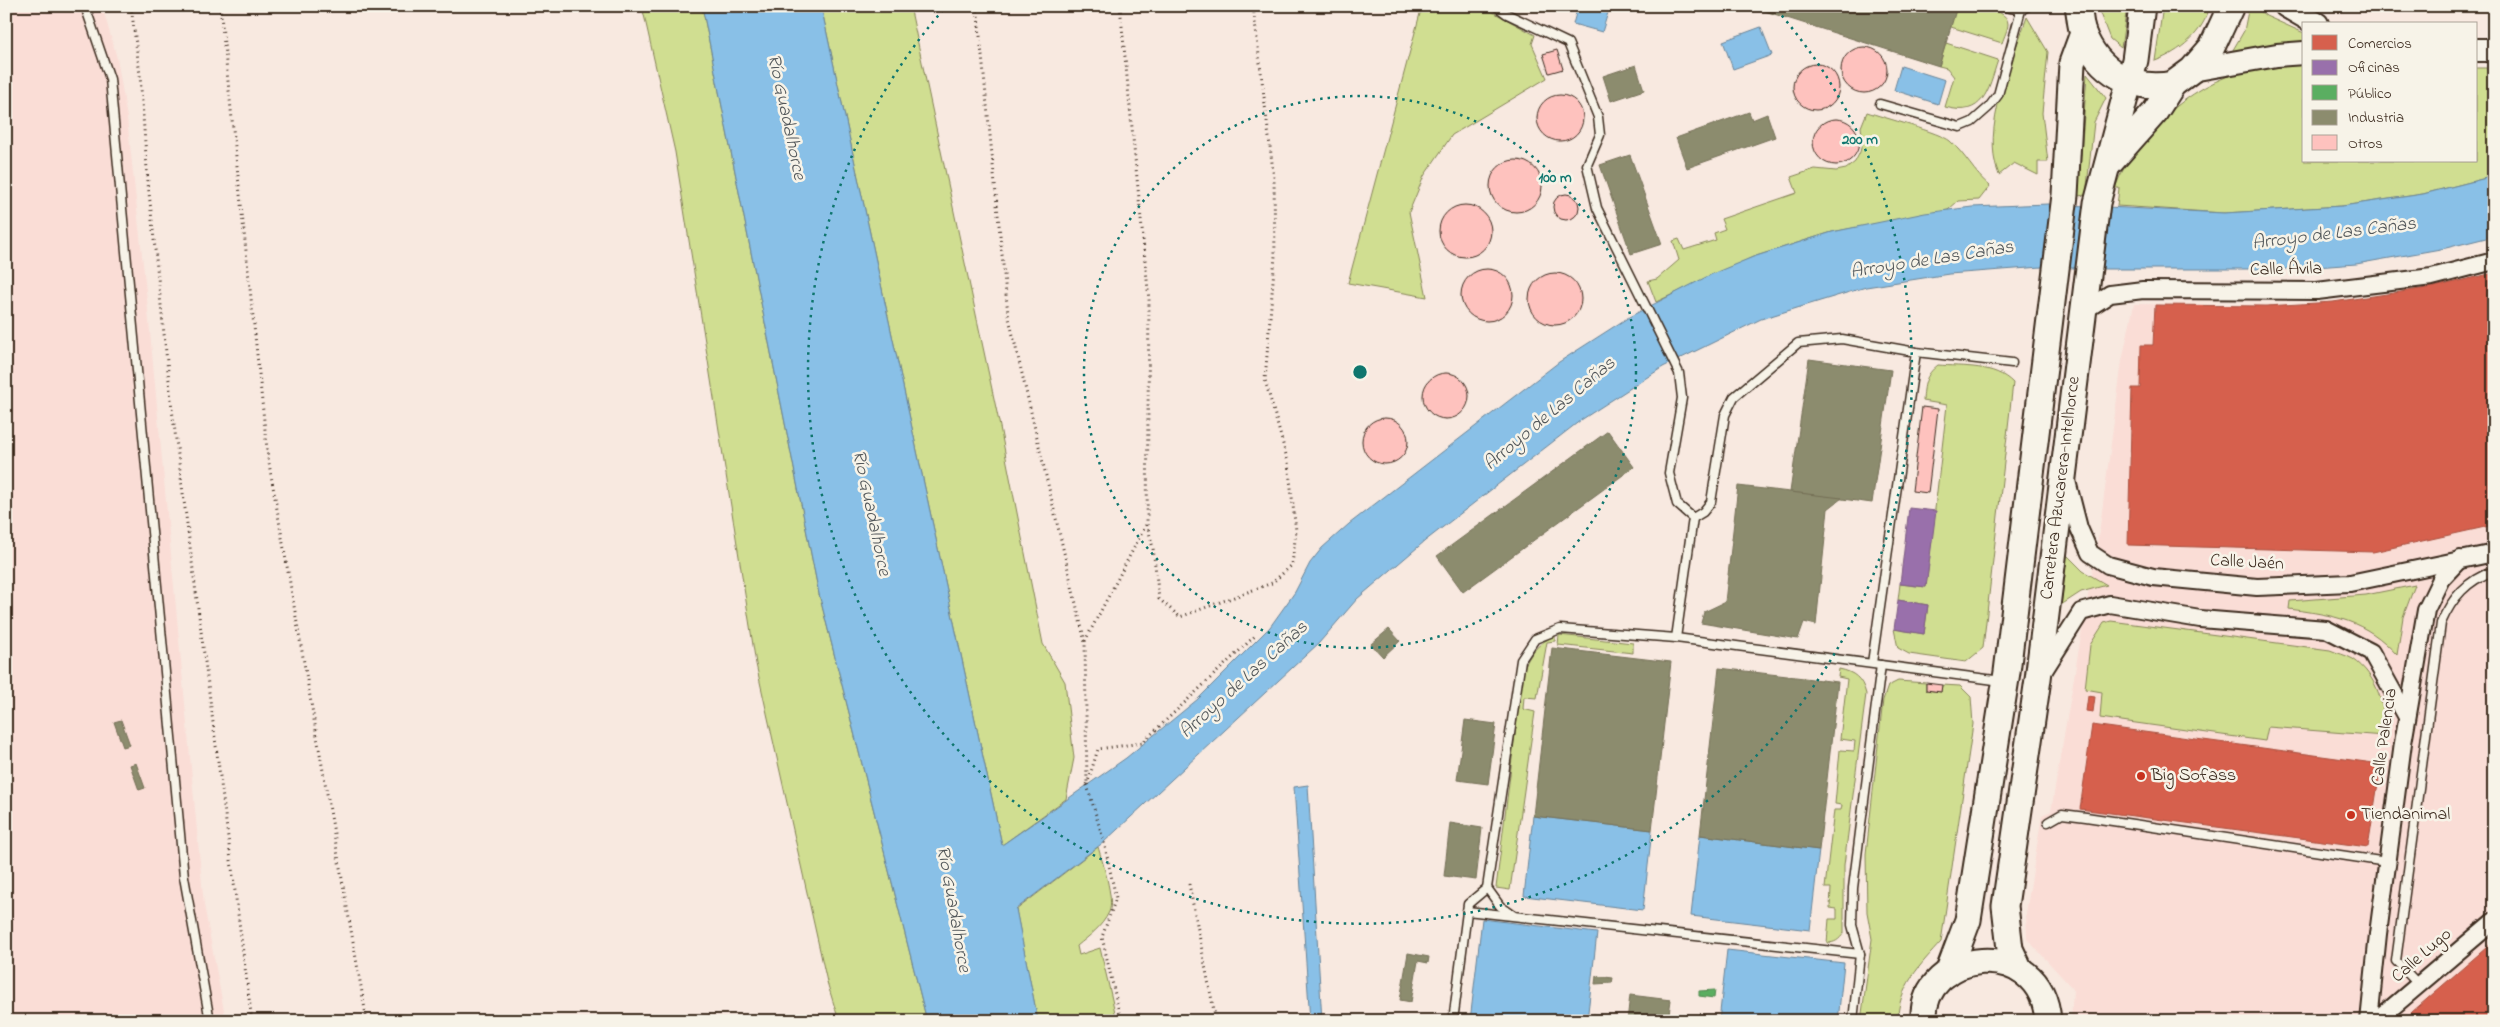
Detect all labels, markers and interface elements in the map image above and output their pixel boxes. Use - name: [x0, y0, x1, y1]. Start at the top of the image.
- legend: [2302, 22, 2478, 162]
- text: Comercios: [2348, 33, 2412, 55]
- water label: Río Guadalhorce: [760, 52, 813, 184]
- text: Oficinas: [2348, 57, 2400, 79]
- text: Público: [2348, 83, 2392, 105]
- text: Industria: [2348, 107, 2404, 129]
- text: 200 m: [1841, 129, 1878, 151]
- text: Otros: [2348, 133, 2383, 155]
- text: 100 m: [1538, 167, 1572, 189]
- water label: Arroyo de Las Cañas: [2251, 211, 2418, 257]
- water label: Arroyo de Las Cañas: [1849, 234, 2016, 286]
- street label: Calle Ávila: [2250, 256, 2322, 284]
- water label: Arroyo de Las Cañas: [1478, 350, 1622, 477]
- centre of rings: [1351, 363, 1369, 381]
- street label: Carretera Azucarera-Intelhorce: [2034, 374, 2088, 601]
- water label: Río Guadalhorce: [845, 448, 898, 580]
- street label: Calle Jaén: [2210, 548, 2285, 578]
- water label: Arroyo de Las Cañas: [1174, 615, 1314, 745]
- street label: Calle Palencia: [2365, 687, 2405, 787]
- place label: Big Sofass: [2150, 763, 2236, 790]
- marker: Big Sofass: [2135, 770, 2147, 782]
- place label: Tiendanimal: [2361, 802, 2450, 828]
- marker: Tiendanimal: [2345, 809, 2357, 821]
- water label: Río Guadalhorce: [929, 844, 978, 976]
- street label: Calle Lugo: [2386, 922, 2459, 990]

